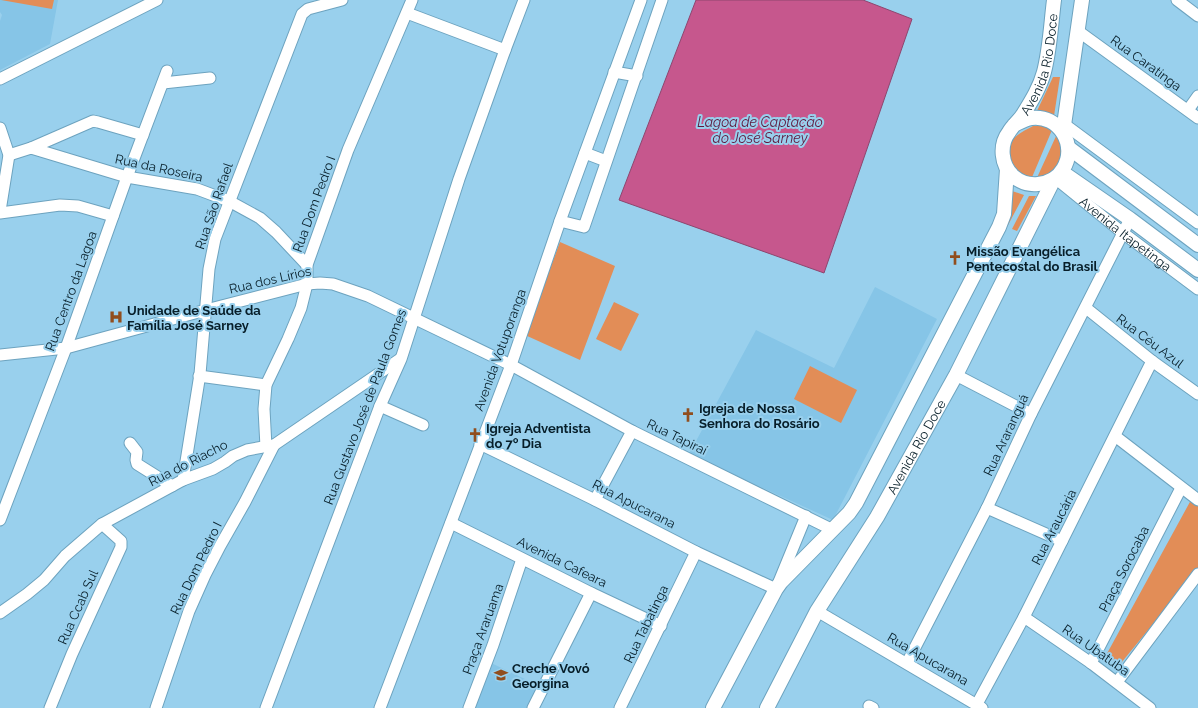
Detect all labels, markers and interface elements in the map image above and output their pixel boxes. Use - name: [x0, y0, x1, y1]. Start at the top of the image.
- street label: Avenida Rio Doce: [1017, 13, 1060, 118]
- street label: Rua Caratinga: [1108, 32, 1184, 94]
- water label: Lagoa de Captação do José Sarney: [697, 114, 823, 146]
- street label: Rua da Roseira: [114, 151, 204, 185]
- street label: Rua Dom Pedro I: [290, 154, 338, 254]
- street label: Rua São Rafael: [192, 160, 236, 251]
- street label: Avenida Itapetinga: [1077, 194, 1174, 274]
- street label: Rua Centro da Lagoa: [42, 229, 100, 353]
- place label: Missão Evangélica Pentecostal do Brasil: [966, 244, 1099, 274]
- church icon: Missão Evangélica Pentecostal do Brasil: [947, 250, 963, 266]
- street label: Rua dos Lírios: [228, 263, 312, 297]
- street label: Avenida Votuporanga: [471, 287, 529, 413]
- place label: Unidade de Saúde da Família José Sarney: [127, 303, 261, 333]
- street label: Rua Gustavo José de Paula Gomes: [321, 307, 409, 507]
- hospital icon: Unidade de Saúde da Família José Sarney: [108, 309, 124, 325]
- street label: Rua Céu Azul: [1113, 311, 1187, 371]
- street label: Rua Araranguá: [980, 392, 1032, 478]
- street label: Avenida Rio Doce: [884, 397, 949, 497]
- place label: Igreja de Nossa Senhora do Rosário: [699, 401, 820, 431]
- church icon: Igreja de Nossa Senhora do Rosário: [680, 407, 696, 423]
- street label: Rua Tapiraí: [644, 416, 710, 458]
- place label: Igreja Adventista do 7º Dia: [486, 421, 591, 451]
- church icon: Igreja Adventista do 7º Dia: [467, 427, 483, 443]
- street label: Rua do Riacho: [146, 437, 230, 489]
- street label: Rua Apucarana: [590, 477, 678, 531]
- street label: Rua Araucária: [1028, 487, 1080, 567]
- street label: Rua Dom Pedro I: [167, 519, 225, 617]
- street label: Praça Sorocaba: [1096, 524, 1152, 614]
- street label: Avenida Cafeara: [515, 534, 609, 590]
- street label: Rua Ccab Sul: [55, 567, 101, 647]
- street label: Praça Araruama: [460, 581, 506, 677]
- street label: Rua Tabatinga: [621, 583, 671, 665]
- street label: Rua Ubatuba: [1060, 621, 1132, 679]
- street label: Rua Apucarana: [885, 630, 971, 688]
- place label: Creche Vovó Georgina: [512, 661, 590, 691]
- school or university icon: Creche Vovó Georgina: [493, 667, 509, 683]

